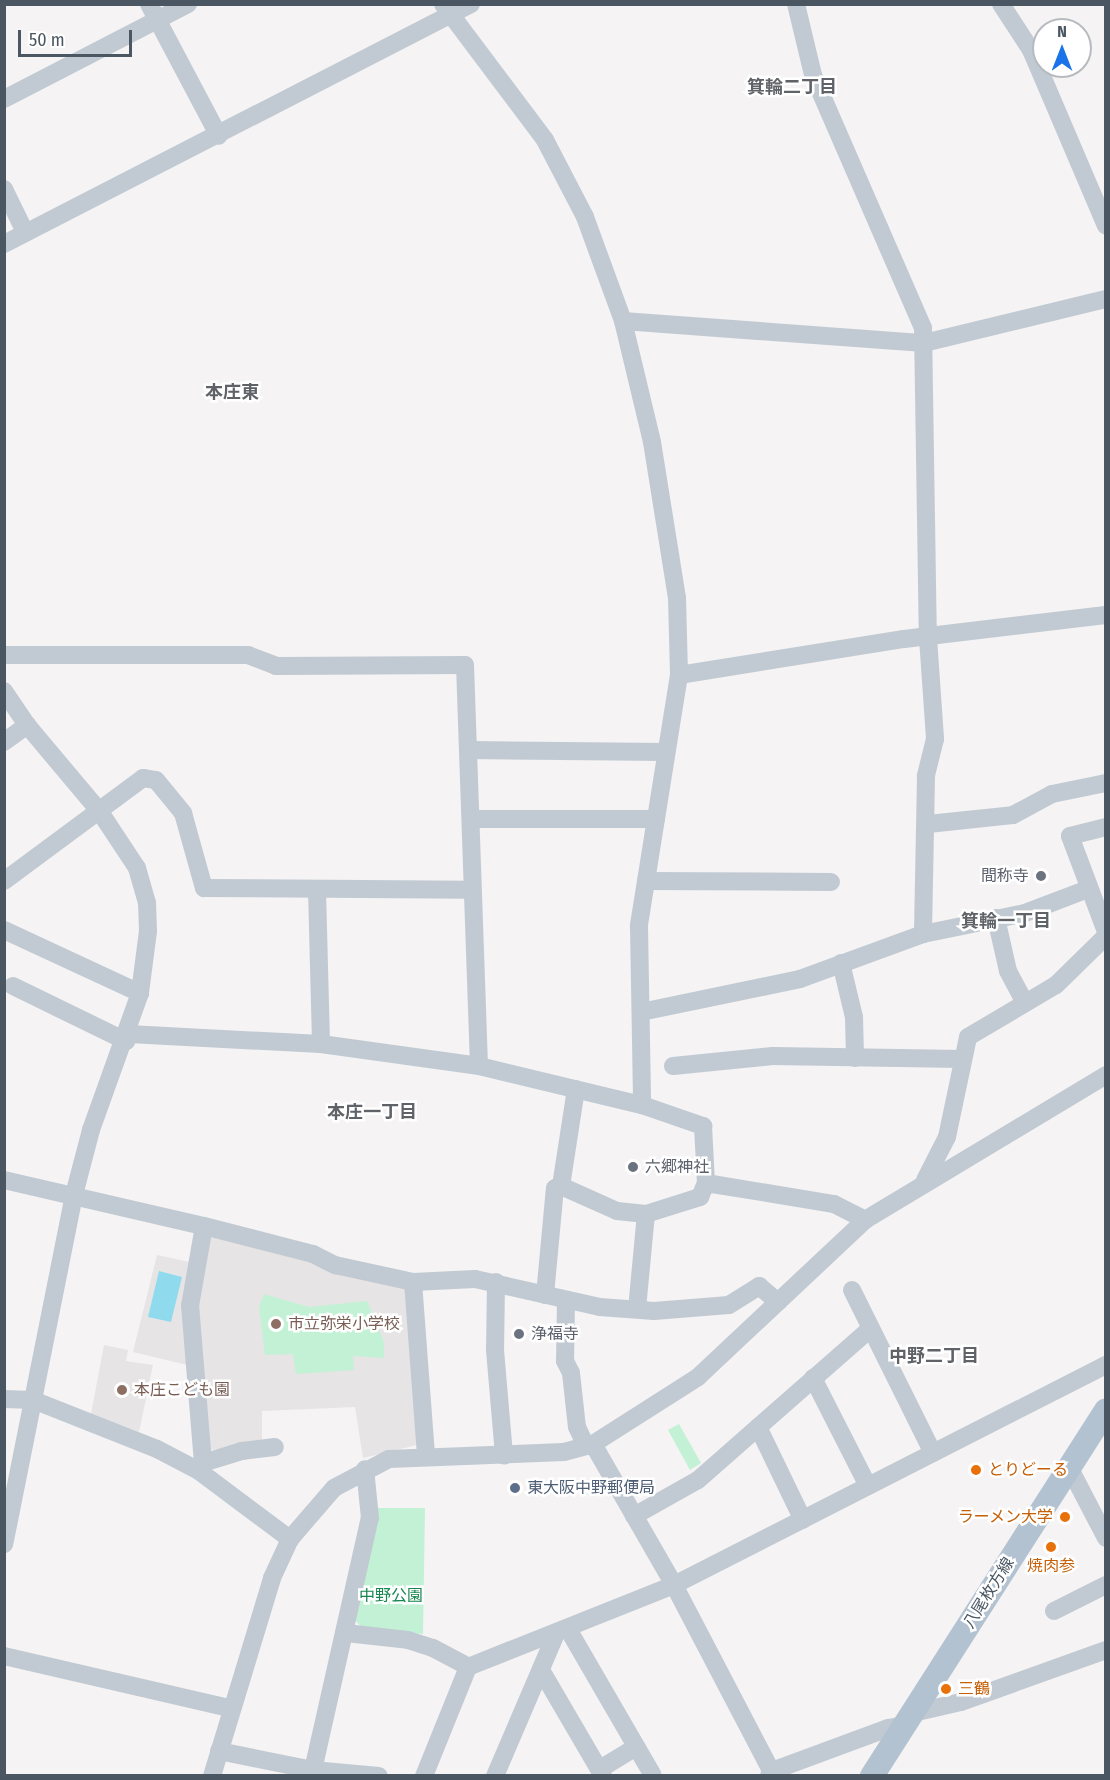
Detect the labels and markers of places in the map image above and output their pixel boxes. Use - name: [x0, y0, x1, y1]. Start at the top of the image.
- place label: 間称寺: [981, 866, 1029, 886]
- marker: 間称寺: [1034, 869, 1048, 883]
- place label: 六郷神社: [645, 1157, 709, 1177]
- marker: 六郷神社: [626, 1160, 640, 1174]
- place label: 市立弥栄小学校: [288, 1314, 400, 1334]
- marker: 市立弥栄小学校: [269, 1317, 283, 1331]
- place label: 浄福寺: [531, 1324, 579, 1344]
- marker: 浄福寺: [512, 1327, 526, 1341]
- place label: 本庄こども園: [134, 1380, 230, 1400]
- marker: 本庄こども園: [115, 1383, 129, 1397]
- place label: とりどーる: [988, 1460, 1068, 1480]
- marker: とりどーる: [969, 1463, 983, 1477]
- place label: 東大阪中野郵便局: [527, 1478, 655, 1498]
- marker: 東大阪中野郵便局: [508, 1481, 522, 1495]
- place label: ラーメン大学: [957, 1507, 1053, 1527]
- marker: ラーメン大学: [1058, 1510, 1072, 1524]
- marker: 焼肉参: [1044, 1540, 1058, 1554]
- place label: 焼肉参: [1027, 1556, 1075, 1576]
- place label: 三鶴: [958, 1679, 990, 1699]
- marker: 三鶴: [939, 1682, 953, 1696]

